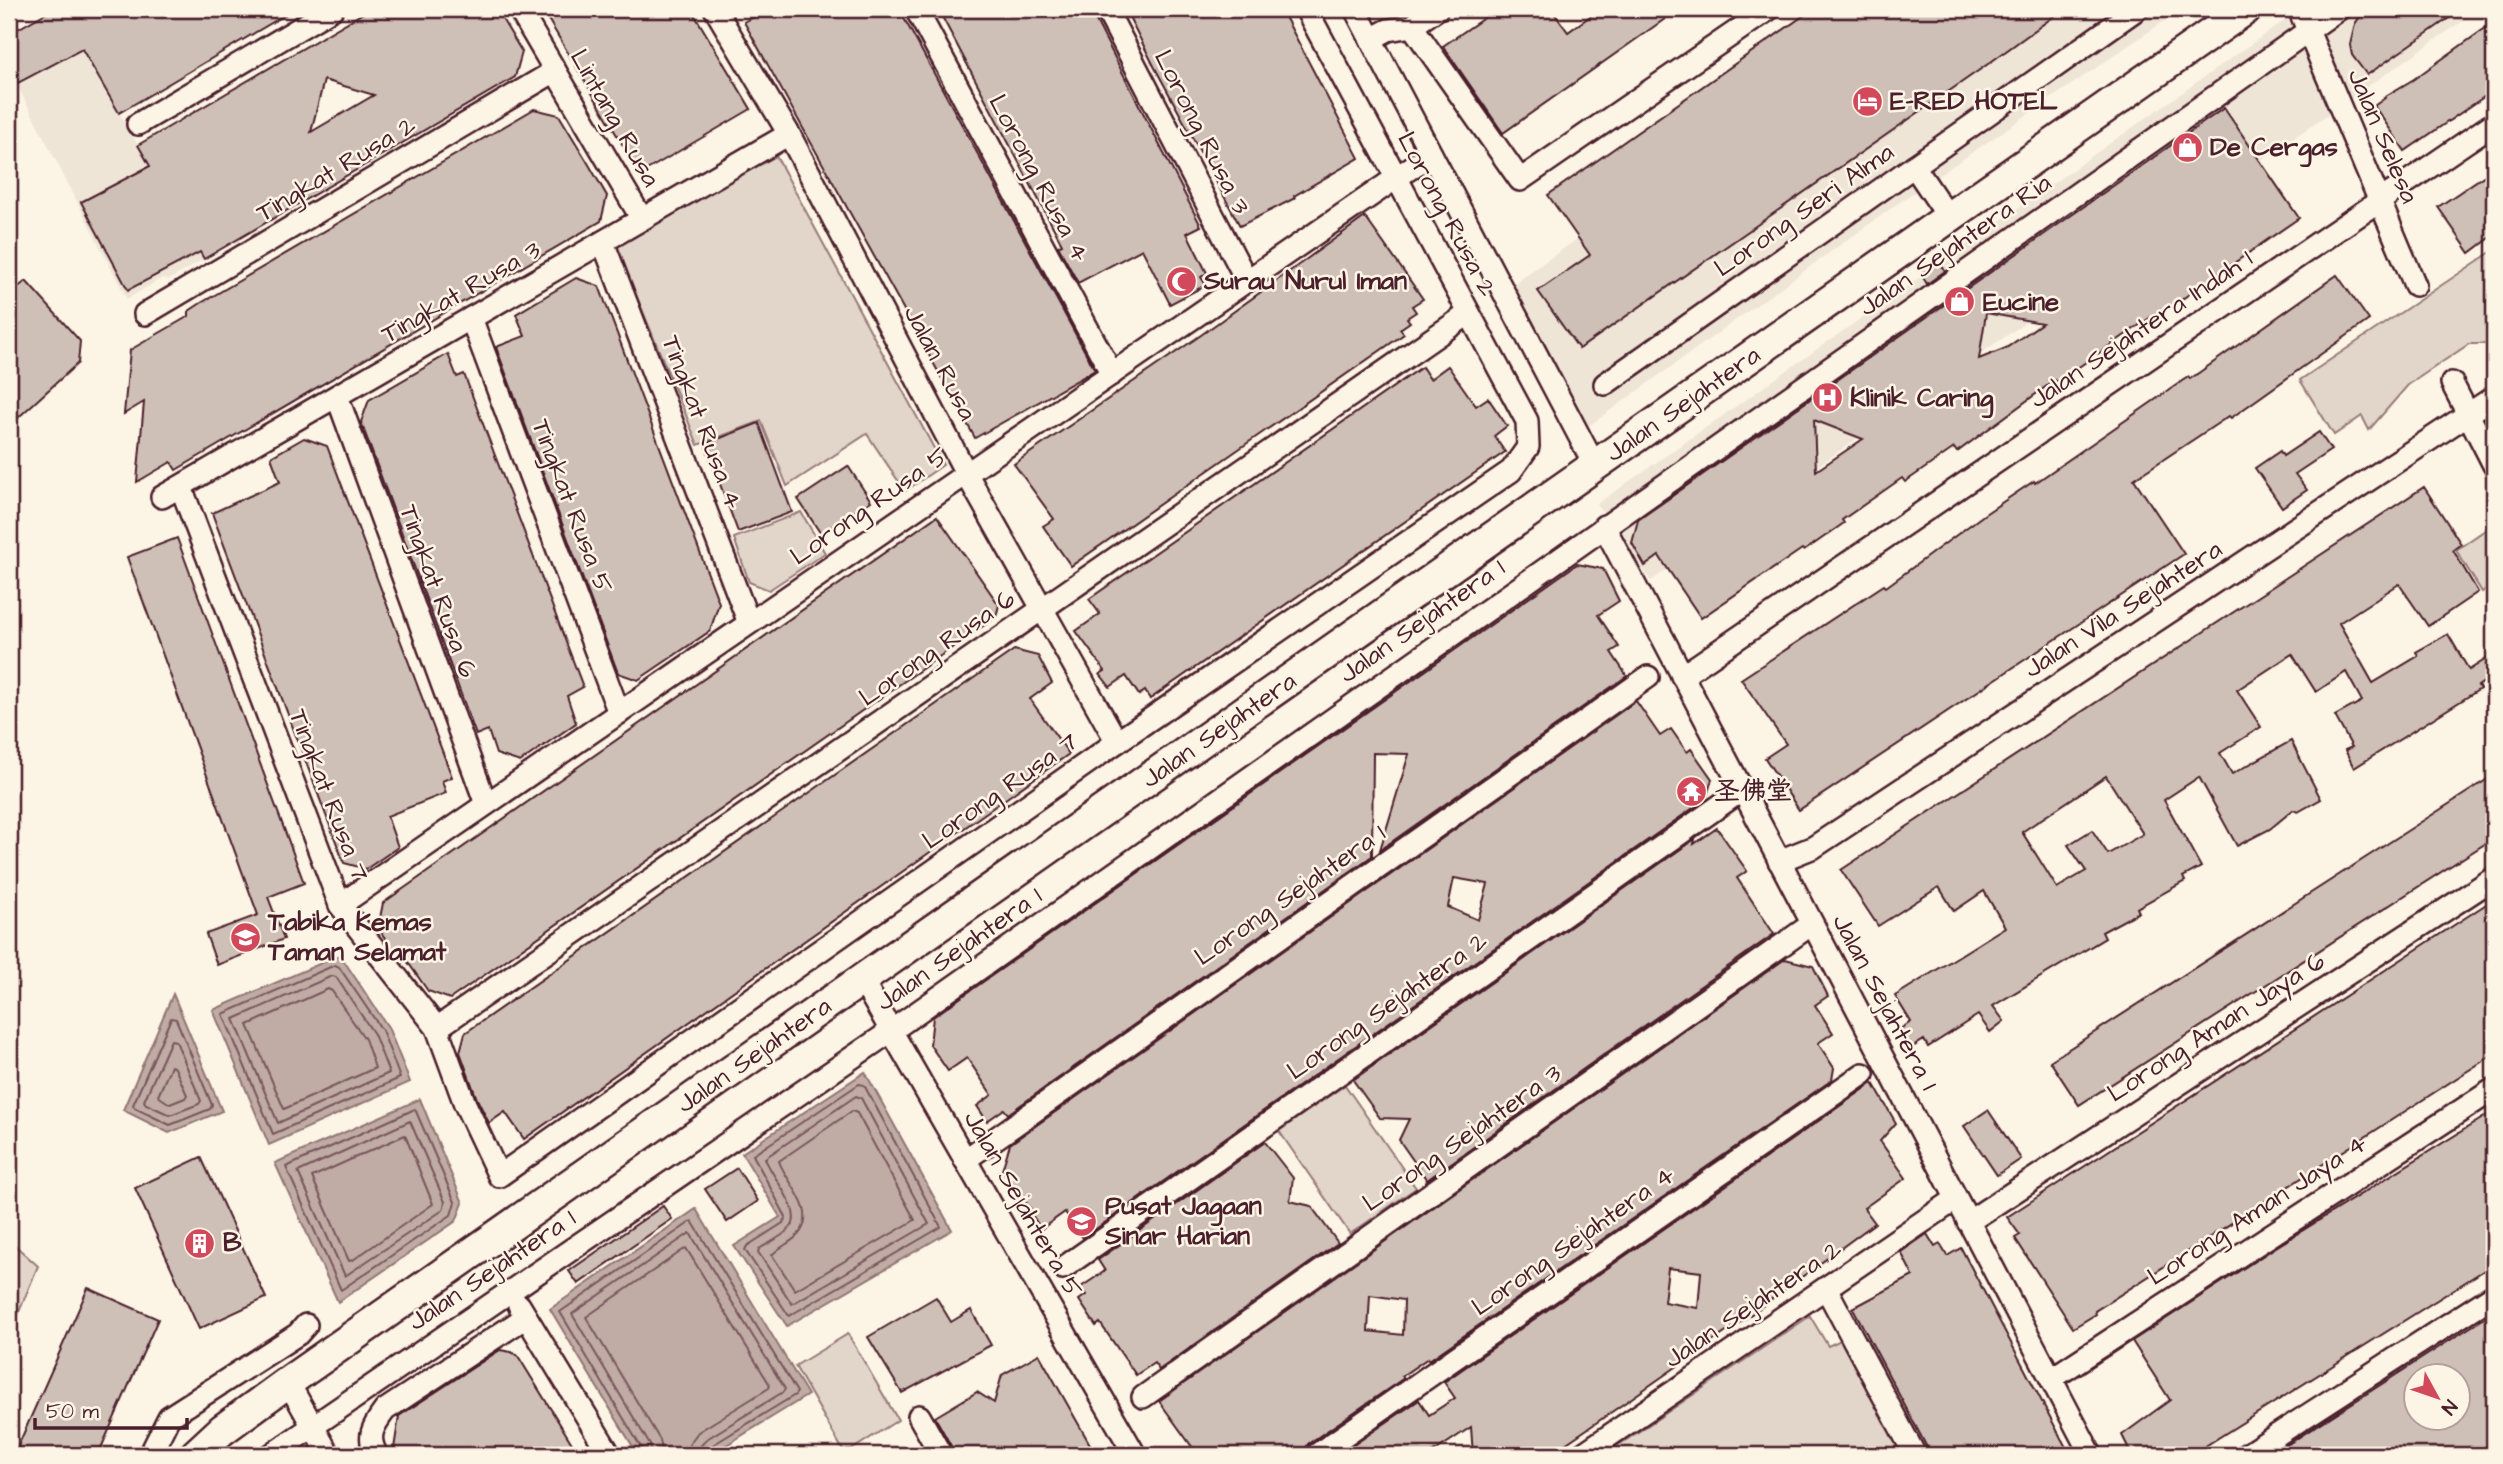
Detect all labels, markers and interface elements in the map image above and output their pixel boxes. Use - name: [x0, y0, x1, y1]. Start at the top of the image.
- street label: Lintang Rusa: [559, 43, 669, 194]
- street label: Lorong Rusa 3: [1143, 44, 1259, 221]
- street label: Jalan Selesa: [2339, 63, 2427, 209]
- place label: E-RED HOTEL: [1890, 83, 2058, 119]
- hotel icon: E-RED HOTEL: [1850, 84, 1884, 118]
- street label: Lorong Rusa 4: [978, 88, 1098, 269]
- street label: Tingkat Rusa 2: [250, 107, 424, 232]
- street label: Lorong Rusa 2: [1387, 125, 1506, 304]
- place label: De Cergas: [2210, 129, 2338, 168]
- shop icon: De Cergas: [2170, 130, 2204, 164]
- street label: Lorong Seri Alma: [1707, 134, 1902, 287]
- street label: Jalan Sejahtera Ria: [1852, 165, 2058, 325]
- street label: Tingkat Rusa 3: [375, 232, 548, 354]
- street label: Jalan Sejahtera Indah 1: [2022, 241, 2260, 417]
- place label: Surau Nurul Iman: [1203, 263, 1407, 299]
- mosque icon: Surau Nurul Iman: [1164, 264, 1198, 298]
- place label: Eucine: [1983, 284, 2059, 320]
- shop icon: Eucine: [1943, 285, 1977, 319]
- street label: Jalan Rusa: [895, 299, 985, 427]
- street label: Tingkat Rusa 4: [651, 330, 752, 515]
- street label: Jalan Sejahtera: [1598, 337, 1768, 471]
- place label: Klinik Caring: [1850, 380, 1994, 419]
- hospital icon: Klinik Caring: [1810, 381, 1844, 415]
- street label: Tingkat Rusa 5: [520, 414, 622, 599]
- street label: Lorong Rusa 5: [783, 438, 956, 576]
- street label: Tingkat Rusa 6: [388, 500, 486, 683]
- street label: Jalan Vila Sejahtera: [2017, 531, 2229, 687]
- street label: Jalan Sejahtera 1: [1332, 550, 1512, 692]
- street label: Lorong Rusa 6: [852, 581, 1023, 717]
- street label: Jalan Sejahtera: [1134, 663, 1304, 797]
- street label: Tingkat Rusa 7: [278, 704, 378, 887]
- street label: Lorong Rusa 7: [915, 724, 1086, 860]
- place label: 圣佛堂: [1714, 773, 1792, 809]
- temple icon: 圣佛堂: [1674, 774, 1708, 808]
- street label: Lorong Sejahtera 1: [1187, 815, 1394, 976]
- street label: Jalan Sejahtera 1: [869, 878, 1049, 1020]
- place label: Tabika Kemas Taman Selamat: [267, 904, 447, 970]
- street label: Jalan Sejahtera 1: [1823, 907, 1947, 1097]
- school or university icon: Tabika Kemas Taman Selamat: [228, 920, 262, 954]
- street label: Lorong Sejahtera 2: [1279, 923, 1496, 1090]
- street label: Lorong Aman Jaya 6: [2100, 943, 2333, 1113]
- street label: Jalan Sejahtera: [669, 988, 839, 1122]
- street label: Lorong Sejahtera 3: [1355, 1056, 1570, 1222]
- street label: Jalan Sejahtera 5: [955, 1104, 1091, 1304]
- street label: Lorong Aman Jaya 4: [2140, 1125, 2375, 1296]
- street label: Lorong Sejahtera 4: [1464, 1157, 1683, 1326]
- place label: Pusat Jagaan Sinar Harian: [1104, 1188, 1262, 1254]
- street label: Jalan Sejahtera 1: [401, 1201, 583, 1339]
- school or university icon: Pusat Jagaan Sinar Harian: [1065, 1204, 1099, 1238]
- place label: B: [223, 1225, 242, 1261]
- building icon: B: [183, 1226, 217, 1260]
- street label: Jalan Sejahtera 2: [1657, 1231, 1849, 1377]
- north arrow: [2402, 1362, 2472, 1432]
- scale bar: [35, 1387, 187, 1431]
- text: N: [2435, 1394, 2463, 1420]
- text: 50 m: [46, 1397, 100, 1426]

